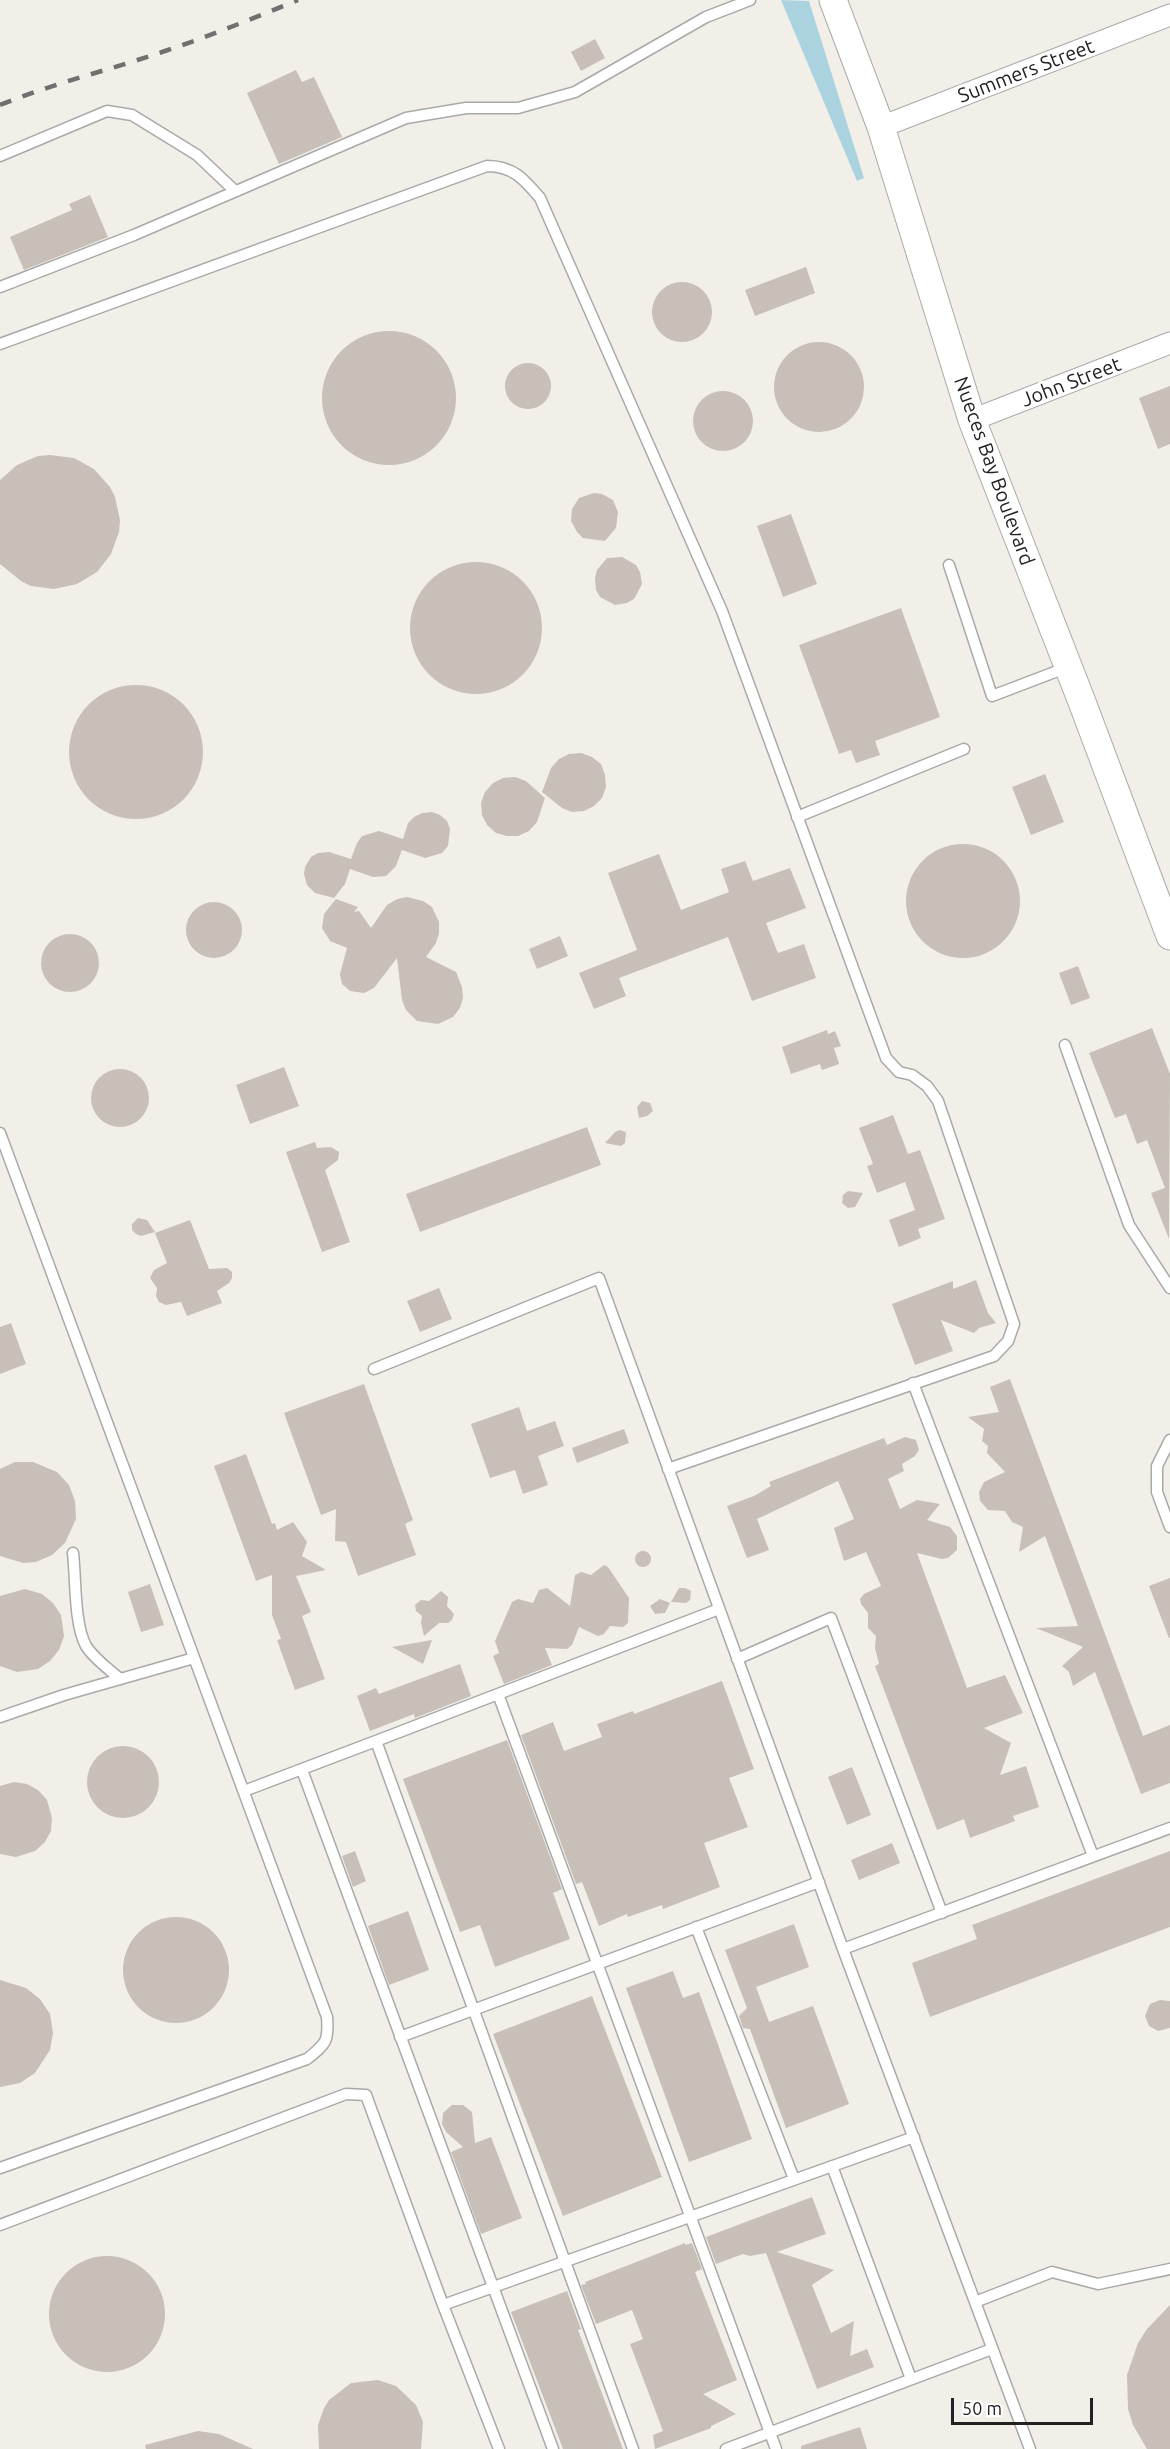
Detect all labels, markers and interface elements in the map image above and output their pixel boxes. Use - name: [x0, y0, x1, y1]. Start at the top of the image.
- street label: Summers Street: [954, 34, 1098, 108]
- street label: John Street: [1018, 352, 1124, 412]
- street label: Nueces Bay Boulevard: [949, 373, 1039, 569]
- scale bar: [954, 2386, 1096, 2424]
- text: 50 m: [962, 2398, 1002, 2418]

